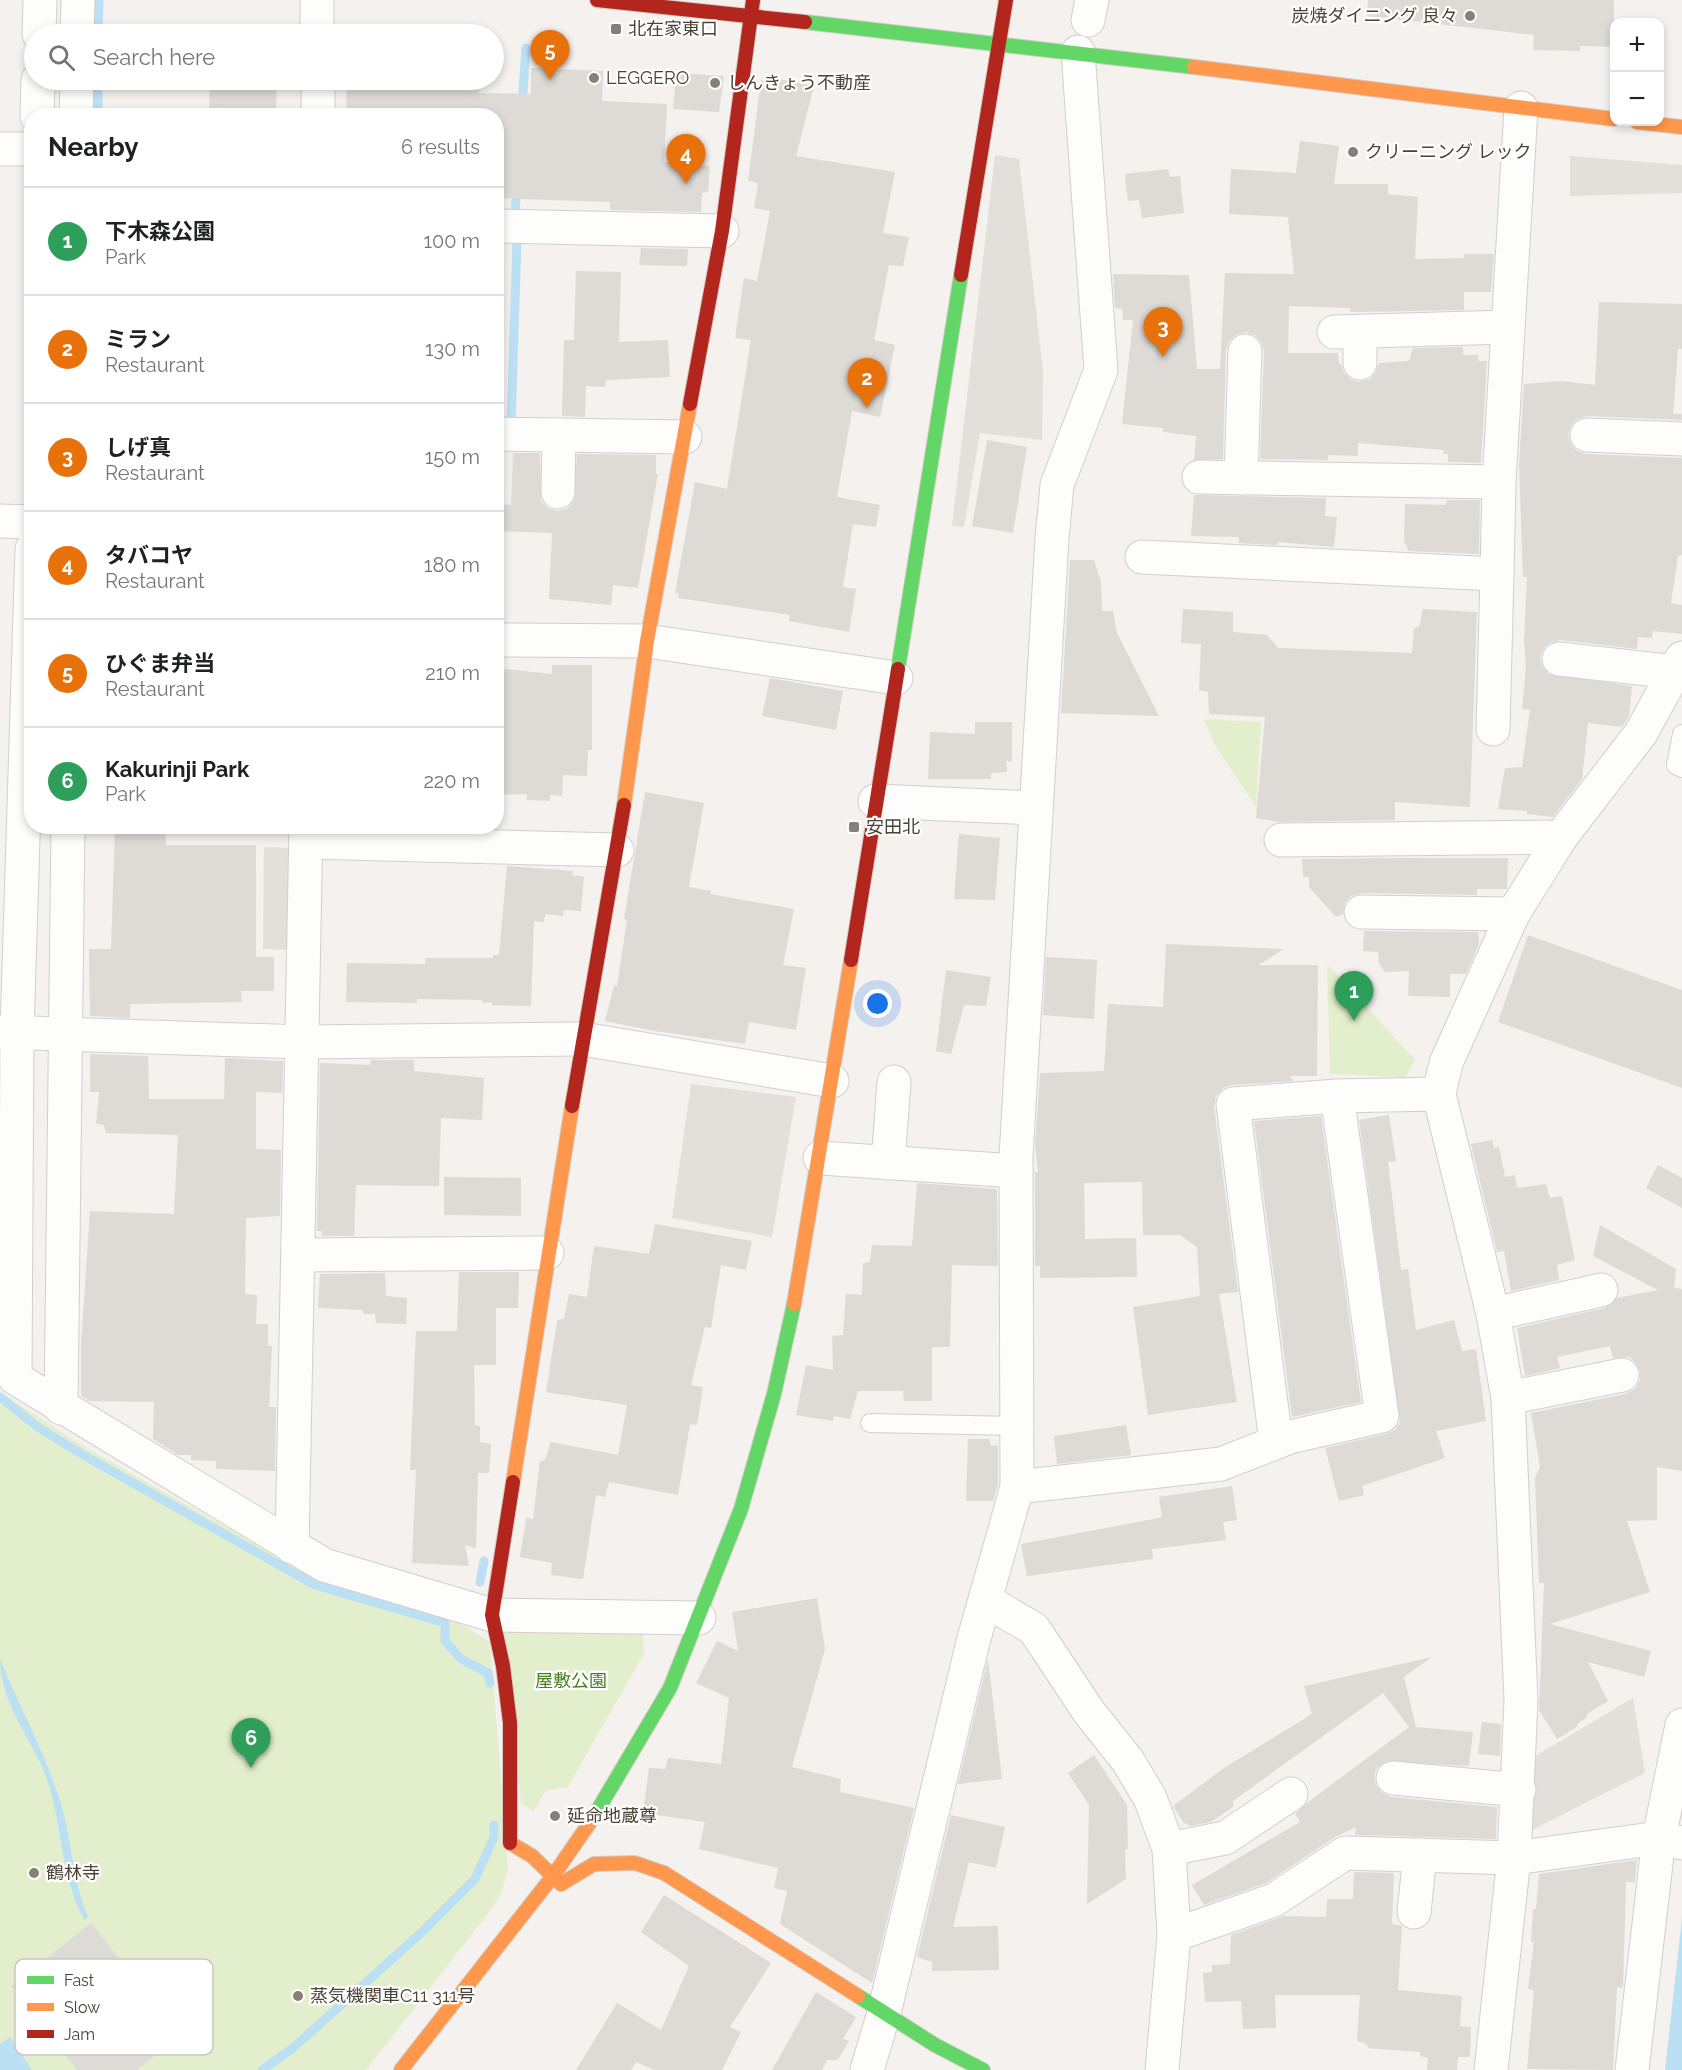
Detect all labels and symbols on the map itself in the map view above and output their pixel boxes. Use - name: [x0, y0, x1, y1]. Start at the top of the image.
- place label: 炭焼ダイニング 良々: [1291, 5, 1458, 26]
- marker: 炭焼ダイニング 良々: [1463, 9, 1477, 23]
- place label: 北在家東口: [628, 18, 718, 39]
- marker: 北在家東口: [609, 22, 623, 36]
- pin: 5: [530, 31, 570, 80]
- place label: LEGGERO: [606, 67, 689, 88]
- marker: LEGGERO: [587, 71, 601, 85]
- place label: しんきょう不動産: [727, 72, 871, 93]
- marker: しんきょう不動産: [708, 76, 722, 90]
- pin: 4: [666, 134, 706, 184]
- place label: クリーニング レック: [1365, 141, 1532, 162]
- marker: クリーニング レック: [1346, 145, 1360, 159]
- pin: 3: [1144, 308, 1182, 357]
- pin: 2: [848, 358, 886, 408]
- place label: 安田北: [866, 816, 920, 837]
- marker: 安田北: [847, 820, 861, 834]
- pin: 1: [1334, 972, 1374, 1021]
- your location: [863, 989, 892, 1018]
- park label: 屋敷公園: [535, 1670, 607, 1691]
- pin: 6: [232, 1718, 270, 1768]
- place label: 延命地蔵尊: [567, 1805, 657, 1826]
- marker: 延命地蔵尊: [548, 1809, 562, 1823]
- place label: 鶴林寺: [46, 1862, 100, 1883]
- marker: 鶴林寺: [27, 1866, 41, 1880]
- legend: [15, 1959, 213, 2055]
- text: Fast: [64, 1971, 95, 1990]
- place label: 蒸気機関車C11 311号: [310, 1985, 475, 2006]
- marker: 蒸気機関車C11 311号: [291, 1989, 305, 2003]
- text: Slow: [64, 1998, 100, 2017]
- text: Jam: [64, 2025, 95, 2044]

